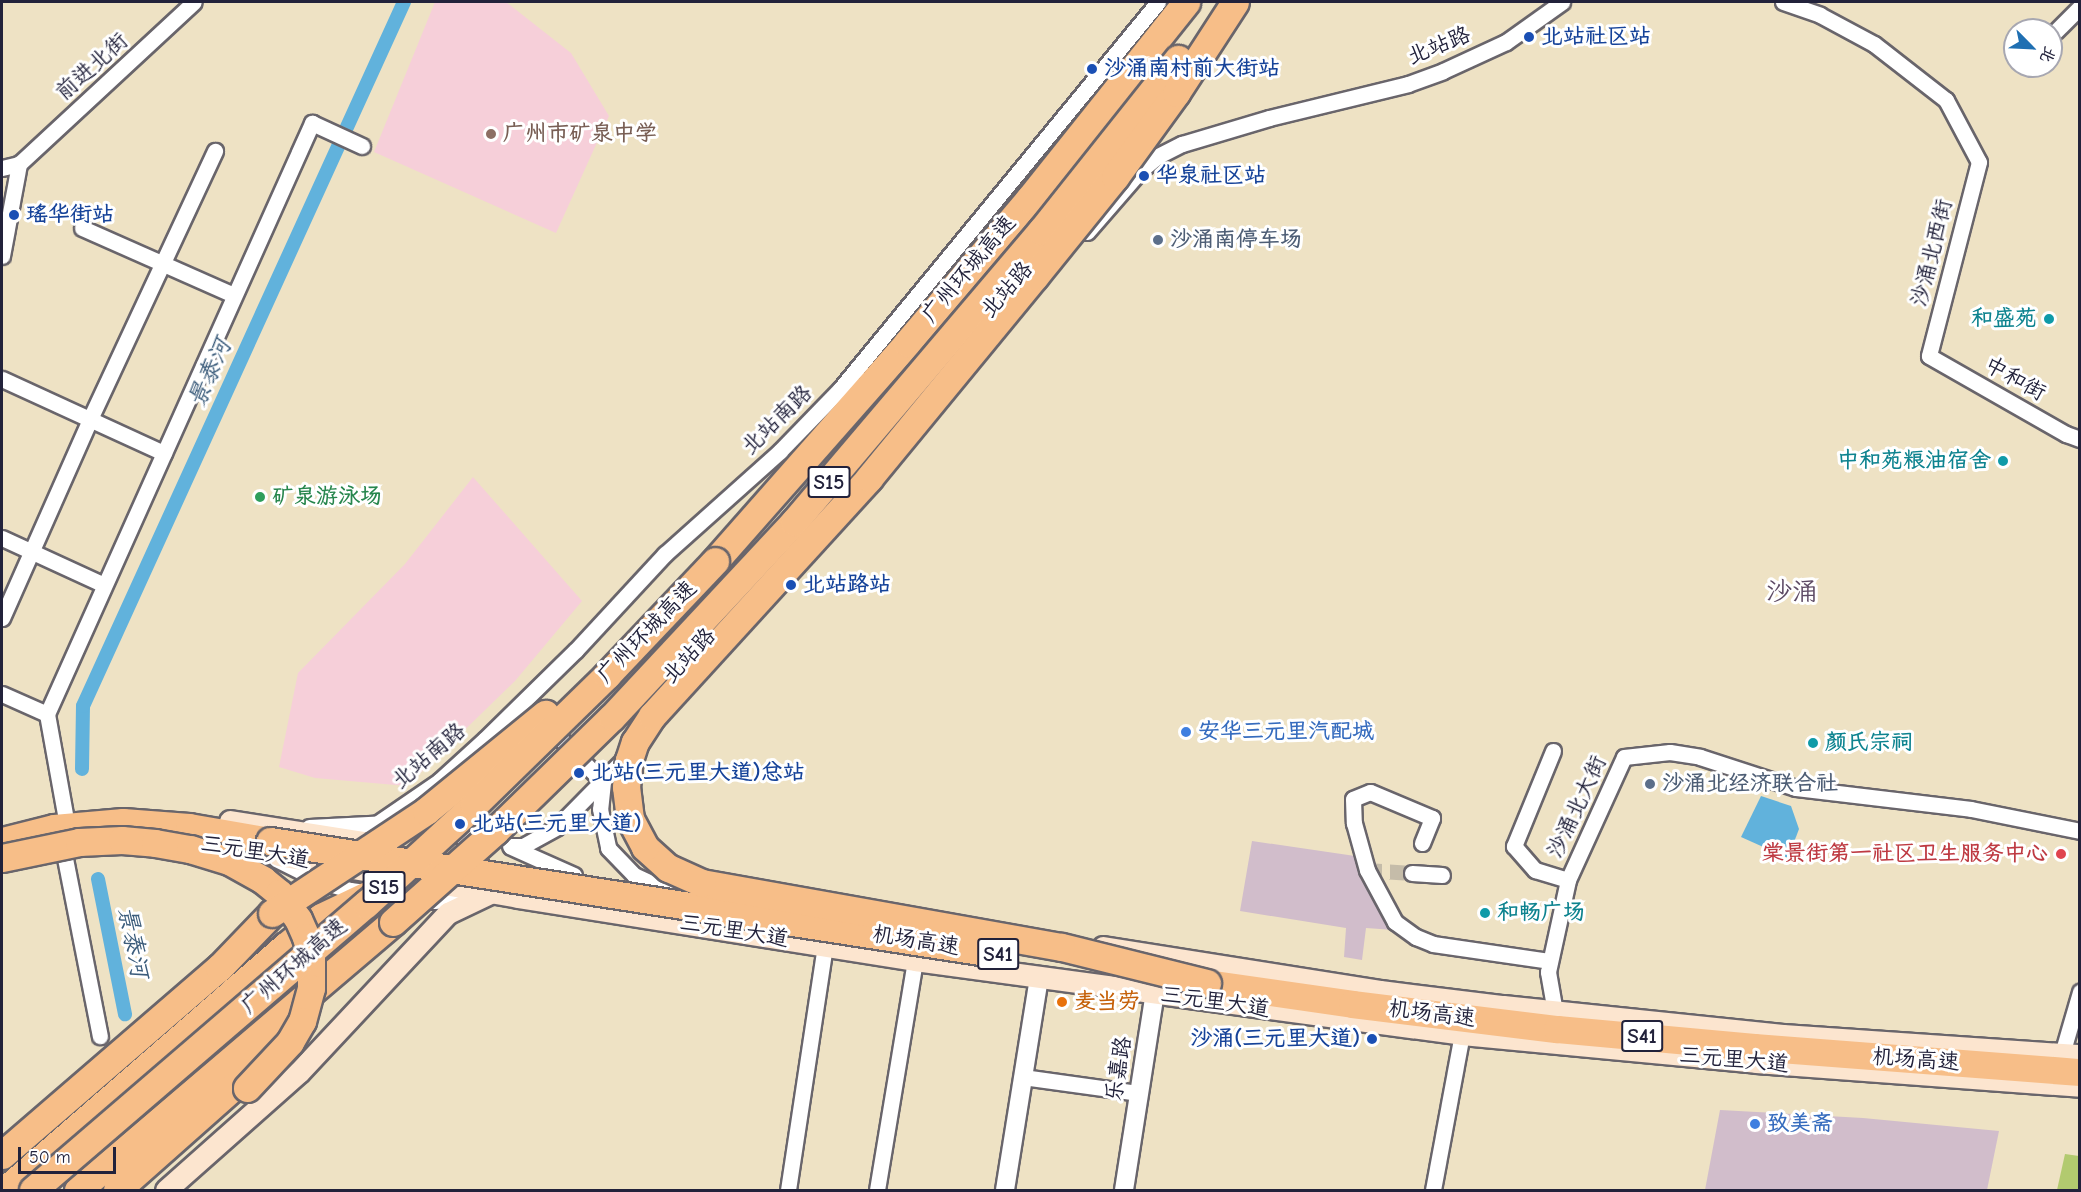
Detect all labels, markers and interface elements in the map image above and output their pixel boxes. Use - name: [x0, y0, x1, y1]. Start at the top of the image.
- north arrow: [2003, 18, 2063, 78]
- street label: 北站路: [1403, 21, 1475, 71]
- place label: 北站社区站: [1541, 24, 1651, 50]
- street label: 前进北街: [50, 28, 134, 106]
- marker: 北站社区站: [1522, 30, 1536, 44]
- text: 北: [2036, 44, 2059, 65]
- place label: 沙涌南村前大街站: [1104, 56, 1280, 82]
- marker: 沙涌南村前大街站: [1085, 62, 1099, 76]
- place label: 广州市矿泉中学: [503, 121, 657, 147]
- marker: 广州市矿泉中学: [484, 127, 498, 141]
- place label: 华泉社区站: [1156, 163, 1266, 189]
- marker: 华泉社区站: [1137, 169, 1151, 183]
- street label: 沙涌北西街: [1906, 196, 1958, 310]
- place label: 瑶华街站: [26, 202, 114, 228]
- marker: 瑶华街站: [7, 208, 21, 222]
- street label: 广州环城高速: [916, 210, 1022, 328]
- place label: 沙涌南停车场: [1170, 227, 1302, 253]
- marker: 沙涌南停车场: [1151, 233, 1165, 247]
- street label: 北站路: [975, 256, 1039, 324]
- place label: 和盛苑: [1971, 306, 2037, 332]
- marker: 和盛苑: [2042, 312, 2056, 326]
- water label: 景泰河: [182, 334, 238, 412]
- street label: 中和街: [1980, 351, 2050, 407]
- street label: 北站南路: [736, 380, 818, 460]
- place label: 中和苑粮油宿舍: [1837, 448, 1991, 474]
- marker: 中和苑粮油宿舍: [1996, 454, 2010, 468]
- road number: S15: [806, 464, 852, 500]
- place label: 矿泉游泳场: [272, 484, 382, 510]
- marker: 矿泉游泳场: [253, 490, 267, 504]
- place label: 北站路站: [803, 572, 891, 598]
- street label: 广州环城高速: [592, 575, 702, 689]
- district label: 沙涌: [1766, 577, 1818, 609]
- marker: 北站路站: [784, 578, 798, 592]
- street label: 北站路: [657, 623, 721, 689]
- street label: 北站南路: [387, 718, 471, 794]
- place label: 安华三元里汽配城: [1198, 719, 1374, 745]
- marker: 安华三元里汽配城: [1179, 725, 1193, 739]
- place label: 颜氏宗祠: [1825, 730, 1913, 756]
- marker: 颜氏宗祠: [1806, 736, 1820, 750]
- street label: 沙涌北大街: [1542, 752, 1612, 862]
- place label: 北站(三元里大道)总站: [591, 760, 805, 786]
- marker: 北站(三元里大道)总站: [572, 766, 586, 780]
- place label: 沙涌北经济联合社: [1662, 771, 1838, 797]
- marker: 沙涌北经济联合社: [1643, 777, 1657, 791]
- place label: 北站(三元里大道): [472, 811, 642, 837]
- marker: 北站(三元里大道): [453, 817, 467, 831]
- street label: 三元里大道: [199, 830, 311, 874]
- place label: 棠景街第一社区卫生服务中心: [1762, 841, 2048, 867]
- marker: 棠景街第一社区卫生服务中心: [2052, 845, 2070, 863]
- road number: S15: [362, 869, 406, 905]
- place label: 和畅广场: [1497, 900, 1585, 926]
- water label: 景泰河: [112, 904, 154, 980]
- marker: 和畅广场: [1478, 906, 1492, 920]
- street label: 三元里大道: [678, 909, 790, 953]
- street label: 广州环城高速: [236, 913, 352, 1019]
- street label: 机场高速: [870, 921, 962, 961]
- road number: S41: [977, 936, 1019, 972]
- street label: 三元里大道: [1159, 981, 1271, 1023]
- place label: 麦当劳: [1074, 989, 1140, 1015]
- marker: 麦当劳: [1055, 995, 1069, 1009]
- street label: 机场高速: [1387, 996, 1477, 1032]
- road number: S41: [1621, 1018, 1663, 1054]
- place label: 沙涌(三元里大道): [1190, 1026, 1360, 1052]
- marker: 沙涌(三元里大道): [1365, 1032, 1379, 1046]
- street label: 乐嘉路: [1101, 1034, 1137, 1104]
- street label: 三元里大道: [1678, 1042, 1790, 1078]
- street label: 机场高速: [1871, 1044, 1961, 1076]
- place label: 致美斋: [1767, 1111, 1833, 1137]
- marker: 致美斋: [1748, 1117, 1762, 1131]
- scale bar: [21, 1135, 118, 1173]
- text: 50 m: [29, 1147, 71, 1168]

